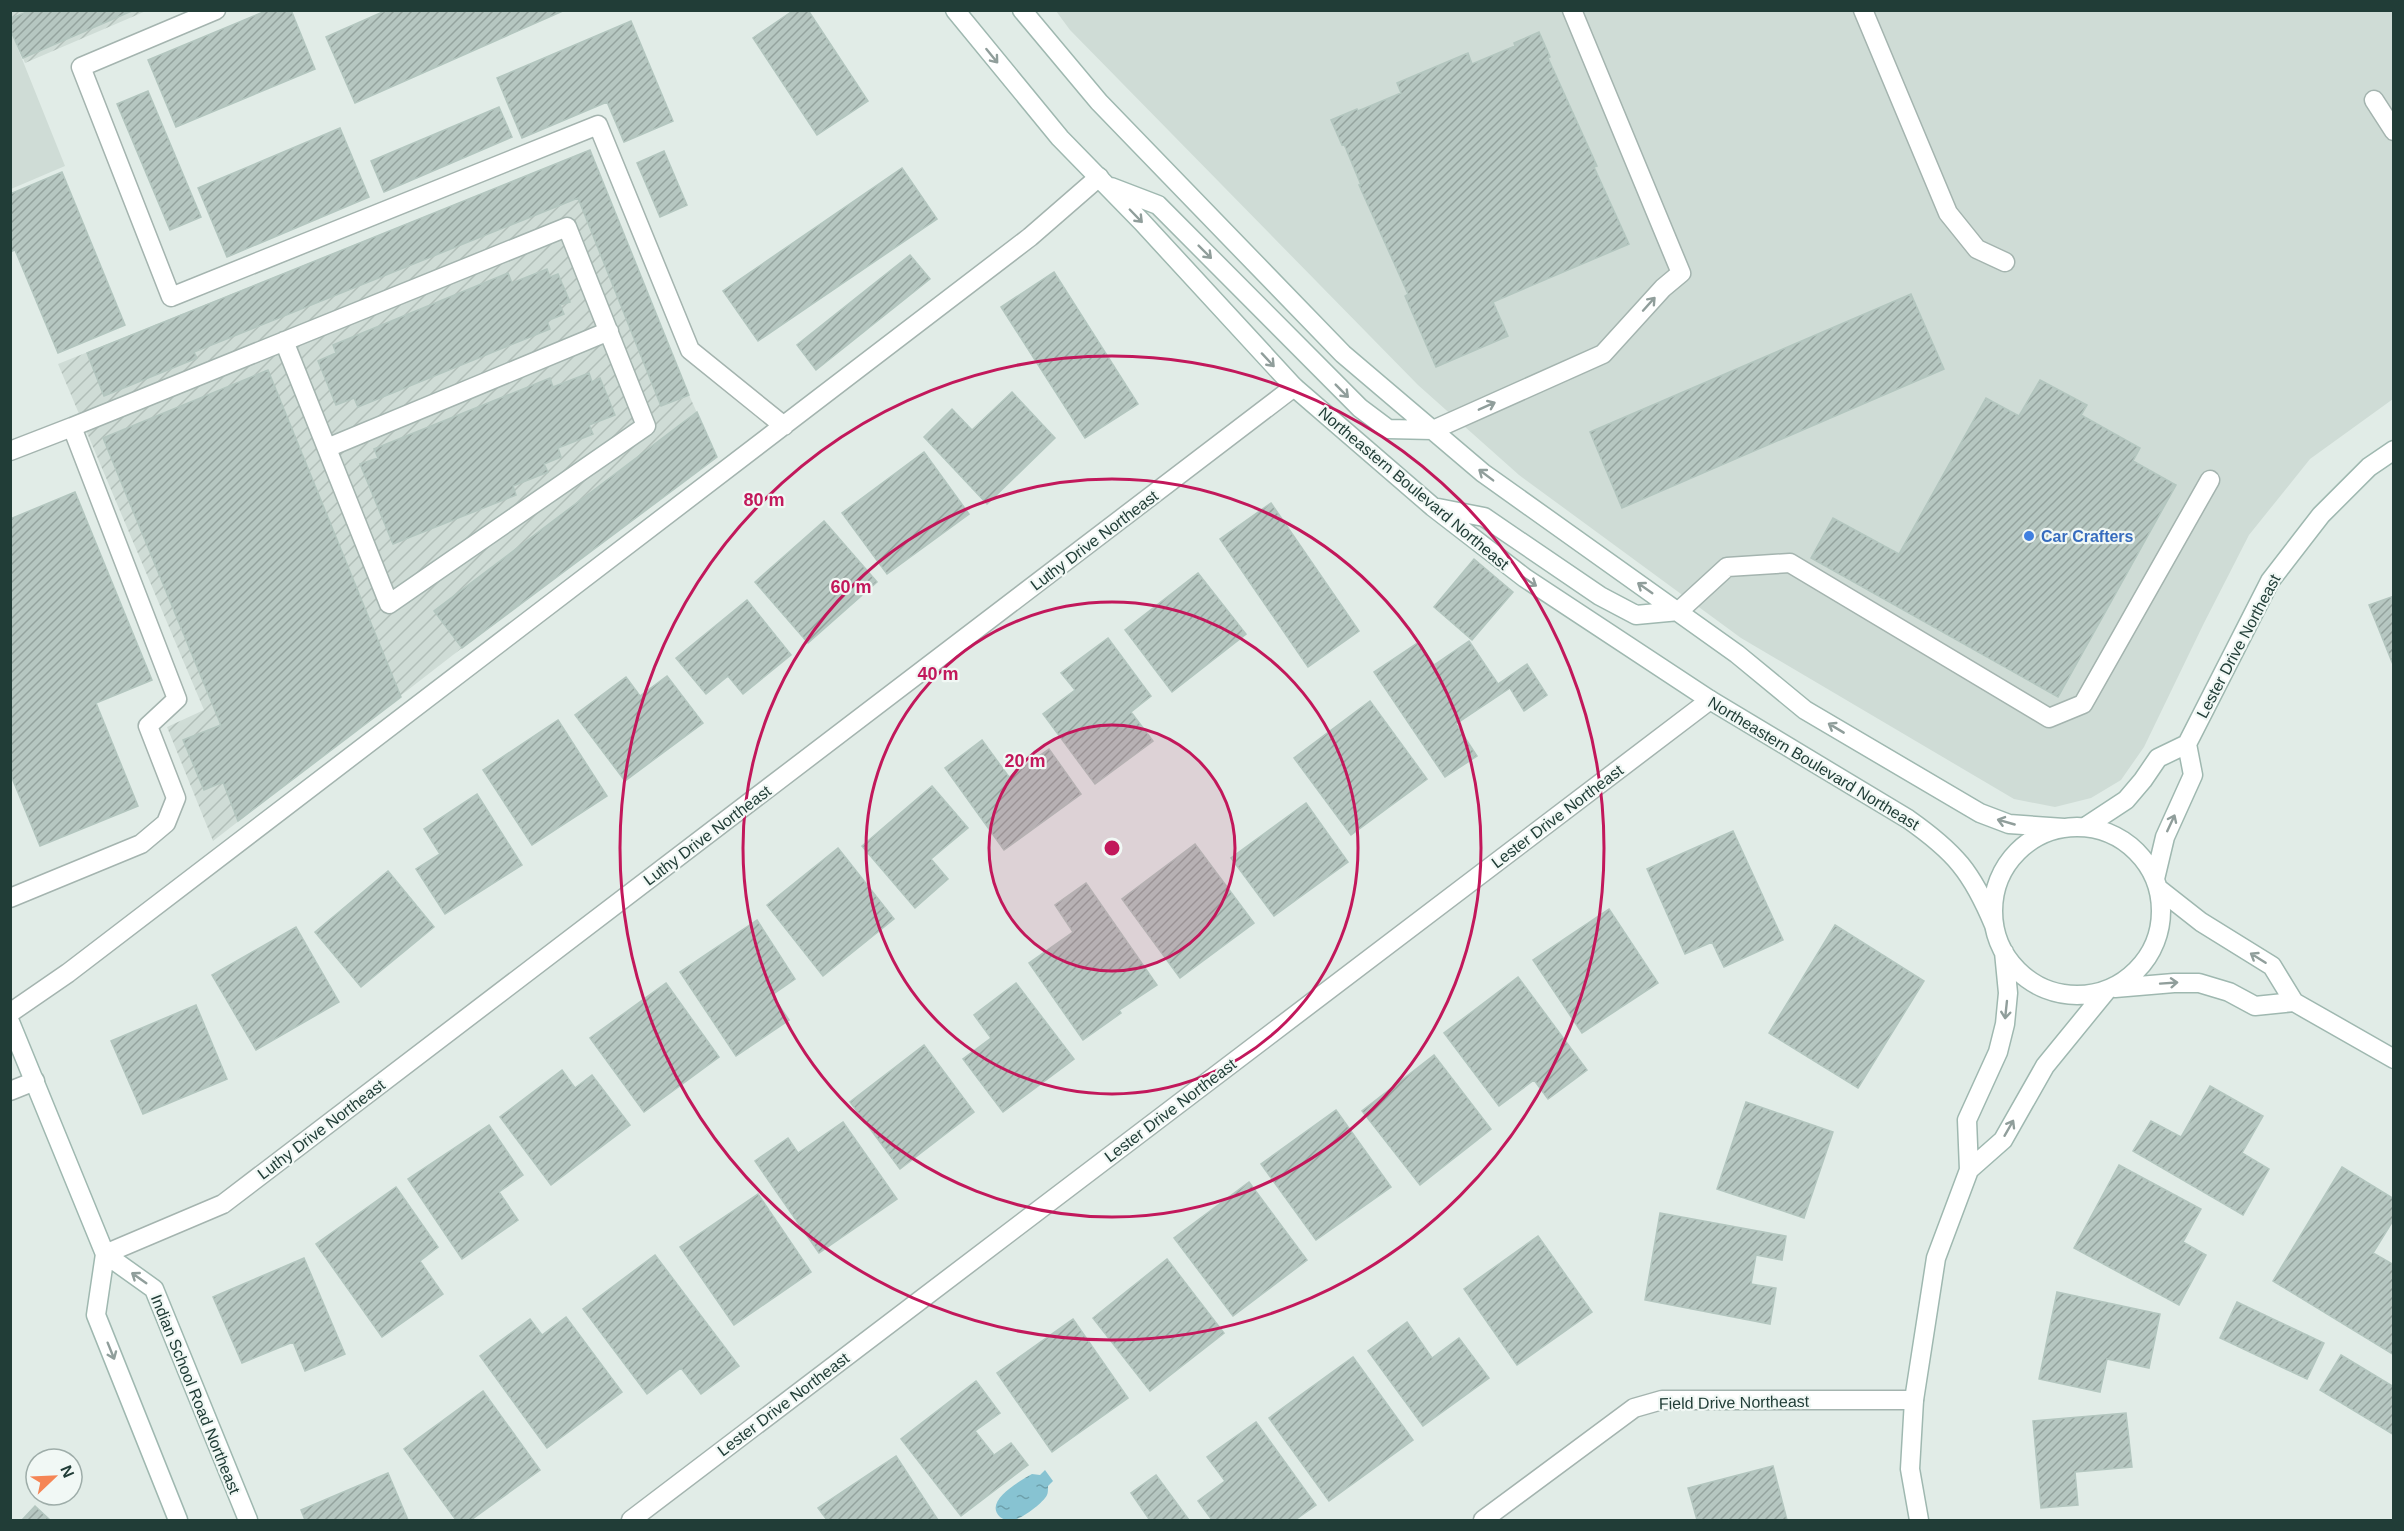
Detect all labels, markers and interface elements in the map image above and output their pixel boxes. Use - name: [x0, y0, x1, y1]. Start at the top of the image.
- one-way arrow: [985, 48, 999, 63]
- one-way arrow: [1129, 209, 1144, 224]
- one-way arrow: [1197, 245, 1212, 260]
- one-way arrow: [1641, 297, 1655, 312]
- one-way arrow: [1261, 352, 1275, 367]
- one-way arrow: [1335, 383, 1350, 398]
- one-way arrow: [1478, 400, 1496, 411]
- street label: Northeastern Boulevard Northeast: [1315, 404, 1513, 573]
- one-way arrow: [1479, 469, 1495, 481]
- street label: Luthy Drive Northeast: [1027, 487, 1162, 594]
- text: 80 m: [743, 490, 785, 510]
- place label: Car Crafters: [2041, 528, 2134, 545]
- marker: Car Crafters: [2022, 529, 2036, 543]
- street label: Lester Drive Northeast: [2193, 571, 2284, 721]
- one-way arrow: [1520, 575, 1536, 587]
- text: 60 m: [830, 577, 872, 597]
- one-way arrow: [1638, 582, 1654, 594]
- text: 40 m: [917, 664, 959, 684]
- street label: Northeastern Boulevard Northeast: [1705, 694, 1923, 834]
- one-way arrow: [1828, 722, 1845, 734]
- text: 20 m: [1004, 751, 1046, 771]
- street label: Lester Drive Northeast: [1488, 761, 1627, 871]
- street label: Luthy Drive Northeast: [640, 782, 775, 889]
- one-way arrow: [2166, 815, 2178, 833]
- one-way arrow: [1997, 816, 2016, 827]
- centre of rings: [1102, 838, 1122, 858]
- one-way arrow: [2250, 951, 2267, 963]
- one-way arrow: [2158, 978, 2178, 989]
- one-way arrow: [2000, 999, 2011, 1019]
- street label: Lester Drive Northeast: [1101, 1055, 1240, 1165]
- street label: Luthy Drive Northeast: [254, 1076, 389, 1183]
- one-way arrow: [2004, 1120, 2016, 1137]
- one-way arrow: [131, 1272, 148, 1284]
- street label: Indian School Road Northeast: [148, 1292, 244, 1497]
- one-way arrow: [106, 1341, 117, 1360]
- street label: Lester Drive Northeast: [714, 1349, 853, 1459]
- street label: Field Drive Northeast: [1659, 1393, 1810, 1412]
- north arrow: [24, 1447, 84, 1507]
- text: N: [57, 1463, 77, 1480]

